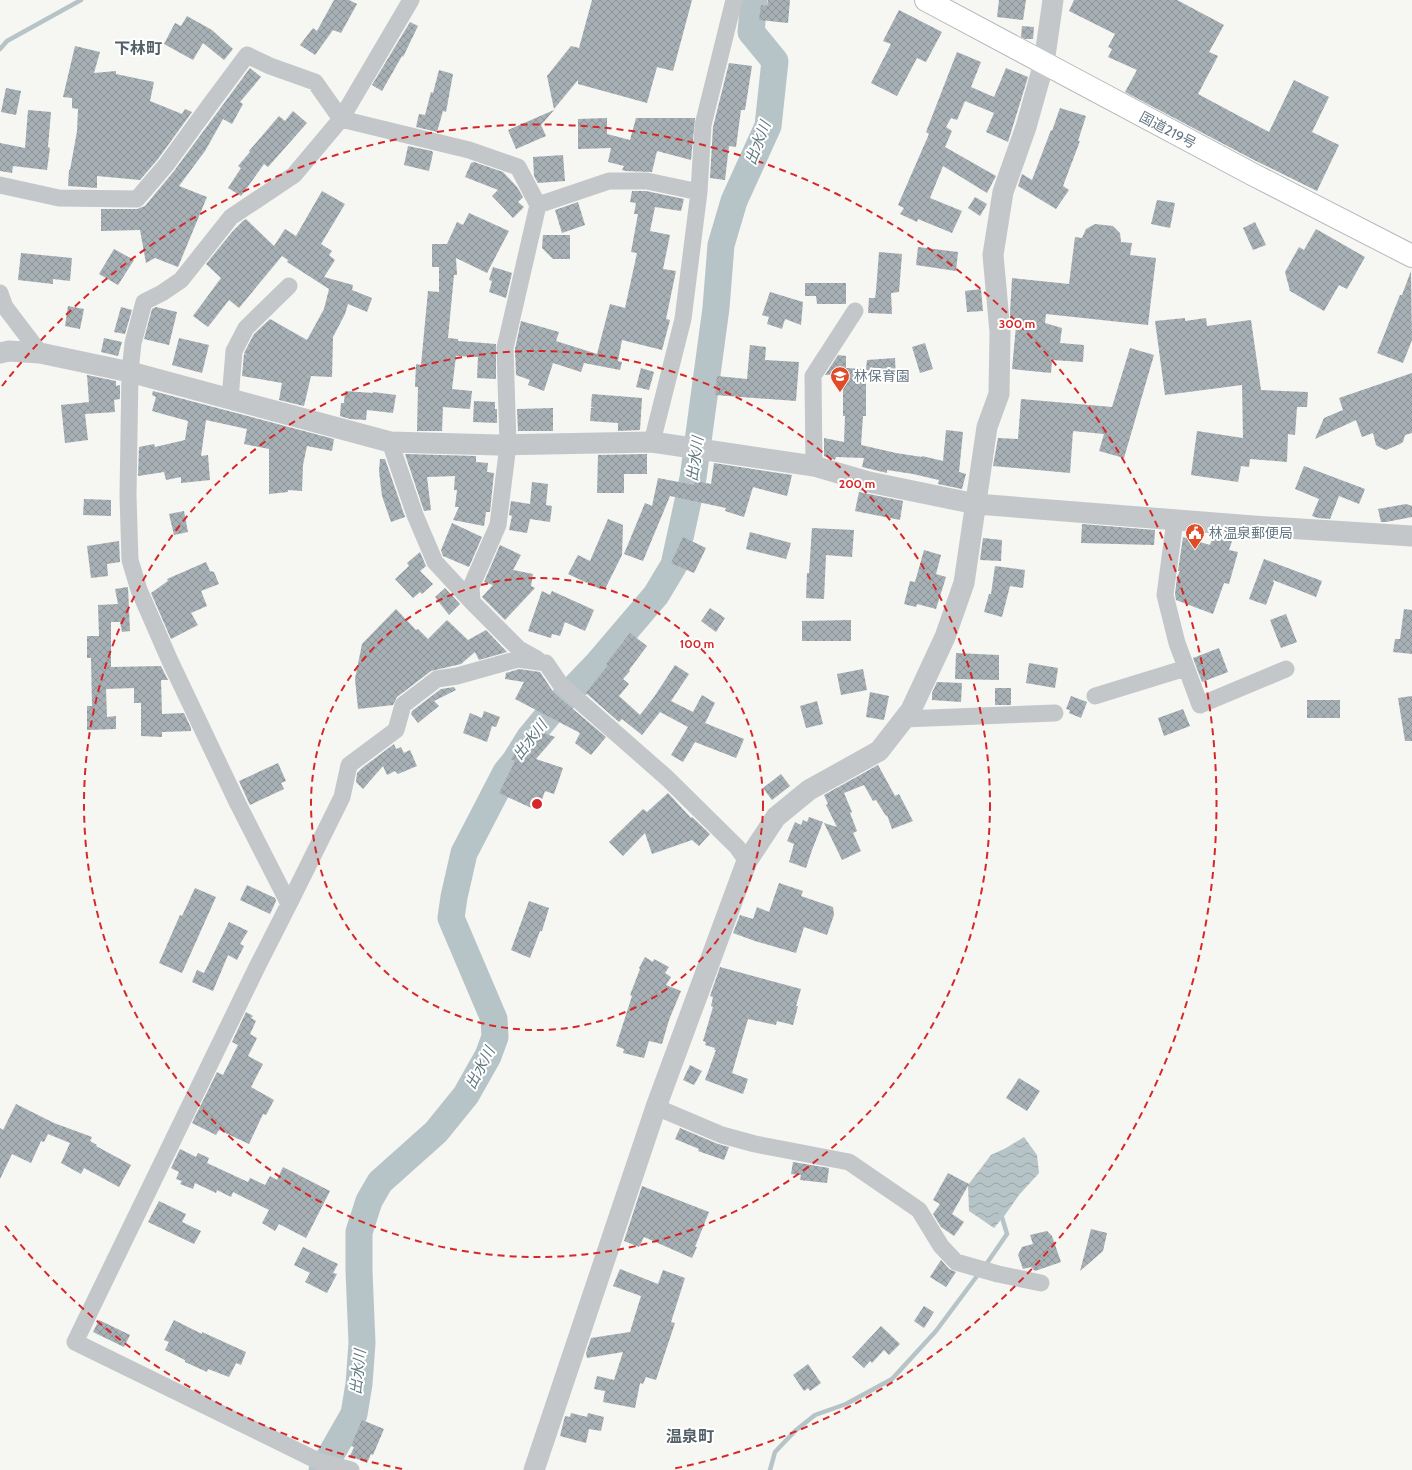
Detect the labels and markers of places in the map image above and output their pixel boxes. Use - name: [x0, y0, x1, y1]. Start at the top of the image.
- school or university icon: 林保育園: [829, 365, 851, 393]
- place label: 林保育園: [854, 367, 910, 385]
- public building icon: 林温泉郵便局: [1184, 522, 1206, 550]
- place label: 林温泉郵便局: [1209, 524, 1293, 542]
- centre of rings: [530, 797, 544, 811]

